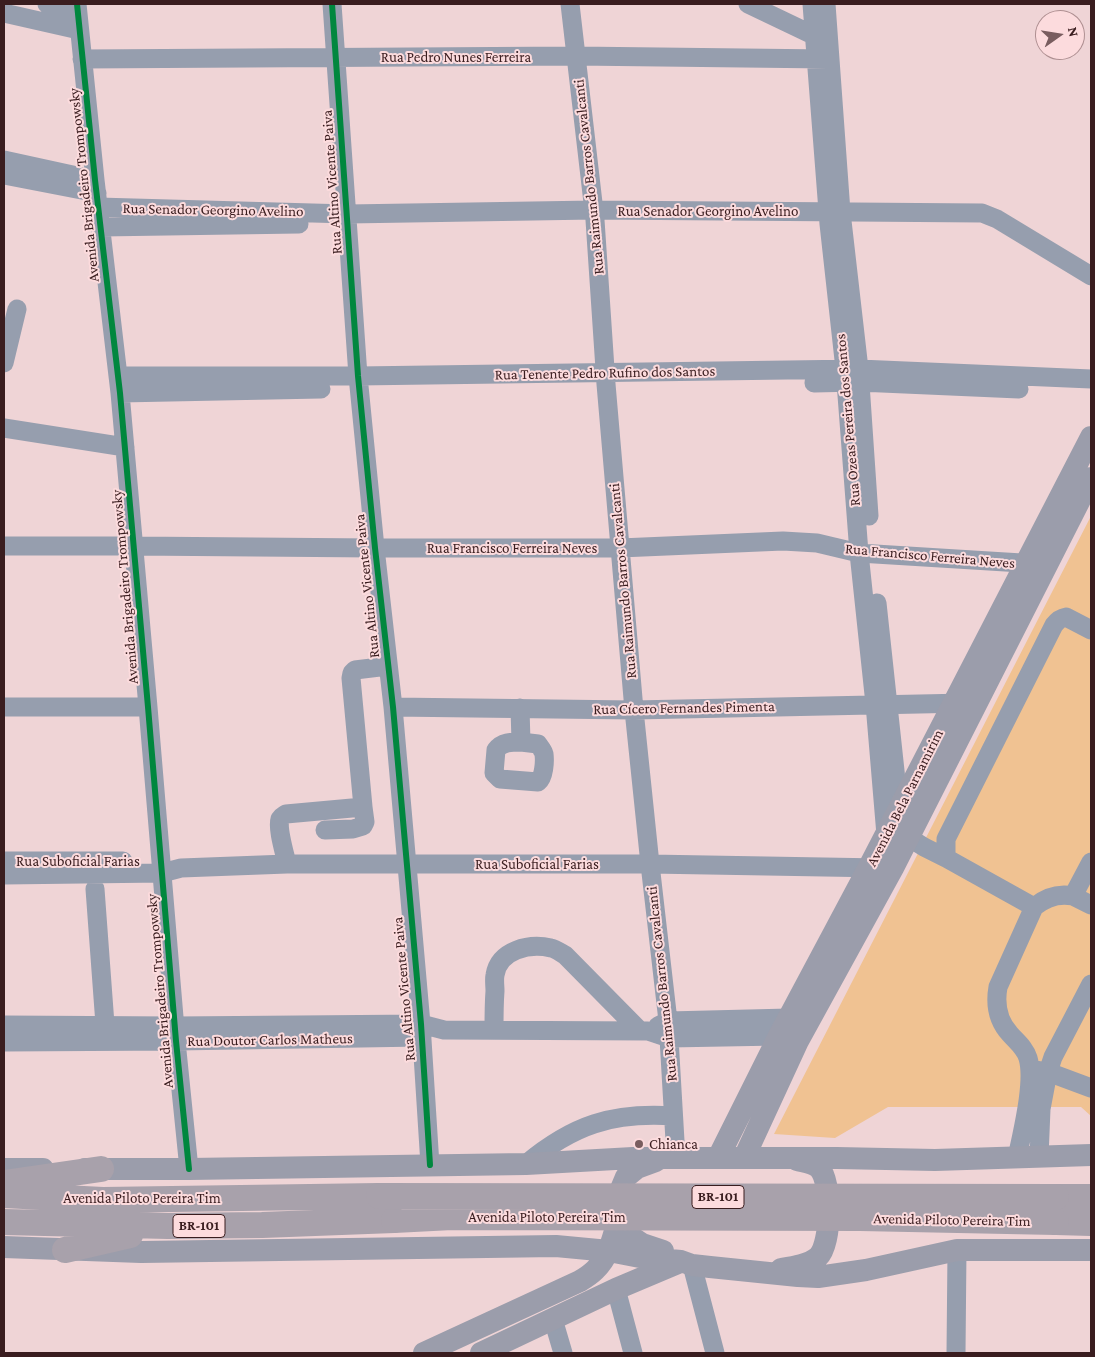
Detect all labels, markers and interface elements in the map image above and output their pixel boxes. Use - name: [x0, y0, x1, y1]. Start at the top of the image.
- north arrow: [1035, 10, 1085, 60]
- text: N: [1065, 25, 1083, 38]
- street label: Rua Pedro Nunes Ferreira: [381, 48, 531, 66]
- street label: Rua Raimundo Barros Cavalcanti: [570, 78, 608, 276]
- street label: Avenida Brigadeiro Trompowsky: [65, 87, 103, 283]
- street label: Rua Altino Vicente Paiva: [318, 109, 346, 255]
- street label: Rua Senador Georgino Avelino: [122, 199, 304, 221]
- street label: Rua Senador Georgino Avelino: [618, 202, 798, 220]
- street label: Rua Ozeas Pereira dos Santos: [832, 333, 864, 507]
- street label: Rua Tenente Pedro Rufino dos Santos: [495, 362, 715, 384]
- street label: Rua Raimundo Barros Cavalcanti: [605, 482, 641, 680]
- street label: Avenida Brigadeiro Trompowsky: [108, 489, 142, 685]
- street label: Rua Altino Vicente Paiva: [350, 513, 384, 659]
- street label: Rua Francisco Ferreira Neves: [427, 539, 597, 557]
- street label: Rua Francisco Ferreira Neves: [844, 540, 1016, 572]
- street label: Rua Cícero Fernandes Pimenta: [593, 697, 775, 719]
- street label: Avenida Bela Parnamirim: [863, 726, 947, 870]
- street label: Rua Suboficial Farias: [16, 852, 140, 870]
- street label: Rua Suboficial Farias: [475, 855, 599, 873]
- street label: Rua Raimundo Barros Cavalcanti: [643, 885, 681, 1083]
- street label: Avenida Brigadeiro Trompowsky: [143, 893, 177, 1089]
- street label: Rua Altino Vicente Paiva: [389, 916, 419, 1062]
- street label: Rua Doutor Carlos Matheus: [187, 1030, 353, 1050]
- place label: Chianca: [649, 1135, 698, 1153]
- marker: Chianca: [633, 1138, 645, 1150]
- road number: BR-101: [692, 1186, 744, 1208]
- street label: Avenida Piloto Pereira Tim: [63, 1189, 221, 1207]
- street label: Avenida Piloto Pereira Tim: [468, 1208, 626, 1226]
- street label: Avenida Piloto Pereira Tim: [873, 1210, 1031, 1230]
- road number: BR-101: [173, 1214, 225, 1238]

